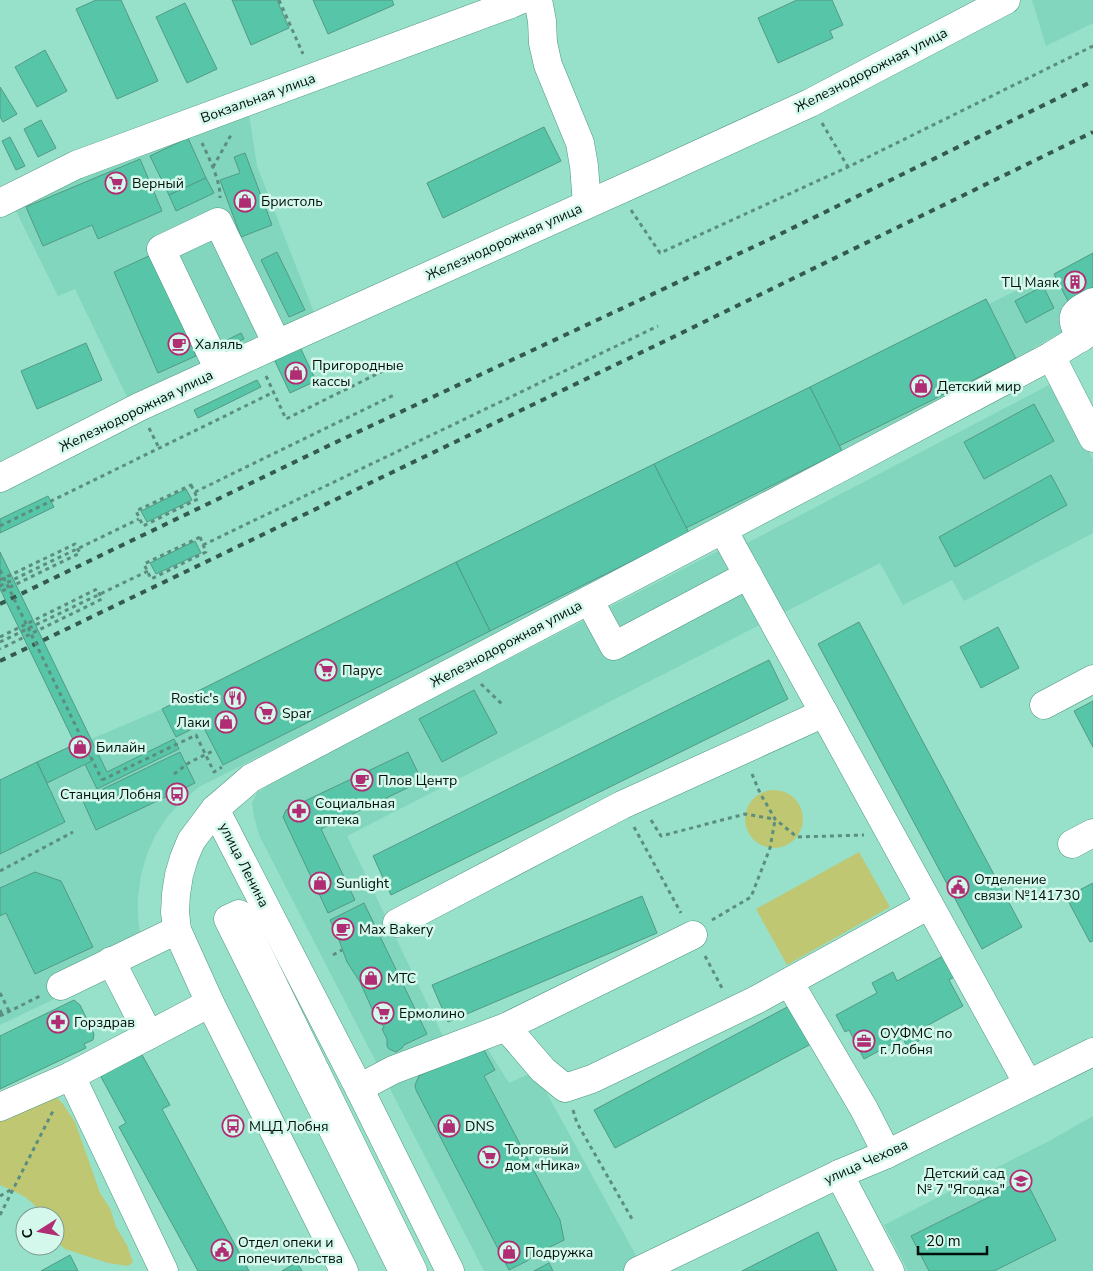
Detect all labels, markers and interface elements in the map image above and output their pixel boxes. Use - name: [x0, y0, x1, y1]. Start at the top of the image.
- street label: Железнодорожная улица: [791, 23, 951, 117]
- street label: Вокзальная улица: [198, 68, 318, 128]
- supermarket icon: Верный: [104, 171, 128, 195]
- place label: Верный: [132, 174, 184, 193]
- shop icon: Бристоль: [233, 189, 257, 213]
- place label: Бристоль: [261, 192, 323, 211]
- street label: Железнодорожная улица: [423, 199, 585, 285]
- building icon: ТЦ Маяк: [1063, 270, 1087, 294]
- place label: ТЦ Маяк: [1001, 273, 1060, 292]
- cafe icon: Халяль: [167, 332, 191, 356]
- place label: Халяль: [195, 335, 243, 354]
- place label: Пригородные кассы: [312, 356, 404, 391]
- shop icon: Пригородные кассы: [284, 361, 308, 385]
- street label: Железнодорожная улица: [56, 365, 216, 457]
- shop icon: Детский мир: [909, 374, 933, 398]
- place label: Детский мир: [937, 377, 1021, 396]
- street label: Железнодорожная улица: [427, 596, 585, 692]
- supermarket icon: Парус: [314, 658, 338, 682]
- place label: Парус: [342, 661, 383, 680]
- restaurant icon: Rostic's: [223, 686, 247, 710]
- place label: Rostic's: [171, 689, 219, 708]
- supermarket icon: Spar: [254, 701, 278, 725]
- place label: Spar: [282, 704, 311, 723]
- shop icon: Лаки: [214, 710, 238, 734]
- place label: Лаки: [177, 713, 210, 732]
- shop icon: Билайн: [68, 735, 92, 759]
- place label: Билайн: [96, 738, 145, 757]
- cafe icon: Плов Центр: [350, 768, 374, 792]
- place label: Плов Центр: [378, 771, 457, 790]
- bus stop icon: Станция Лобня: [165, 782, 189, 806]
- place label: Станция Лобня: [60, 785, 161, 804]
- place label: Социальная аптека: [315, 794, 395, 829]
- pharmacy icon: Социальная аптека: [287, 799, 311, 823]
- street label: улица Ленина: [214, 819, 274, 911]
- place label: Отделение связи №141730: [974, 870, 1080, 905]
- shop icon: Sunlight: [308, 871, 332, 895]
- place label: Sunlight: [336, 874, 389, 893]
- public building icon: Отделение связи №141730: [946, 875, 970, 899]
- cafe icon: Max Bakery: [331, 917, 355, 941]
- place label: Max Bakery: [359, 920, 434, 939]
- shop icon: МТС: [359, 966, 383, 990]
- place label: МТС: [387, 969, 416, 988]
- supermarket icon: Ермолино: [371, 1001, 395, 1025]
- place label: Ермолино: [399, 1004, 465, 1023]
- pharmacy icon: Горздрав: [46, 1010, 70, 1034]
- place label: Горздрав: [74, 1013, 135, 1032]
- place label: ОУФМС по г. Лобня: [880, 1024, 952, 1059]
- office icon: ОУФМС по г. Лобня: [852, 1029, 876, 1053]
- bus stop icon: МЦД Лобня: [221, 1114, 245, 1138]
- shop icon: DNS: [437, 1114, 461, 1138]
- place label: МЦД Лобня: [249, 1117, 329, 1136]
- place label: DNS: [465, 1117, 495, 1136]
- street label: улица Чехова: [821, 1135, 911, 1189]
- place label: Торговый дом «Ника»: [505, 1140, 580, 1175]
- supermarket icon: Торговый дом «Ника»: [477, 1145, 501, 1169]
- place label: Детский сад № 7 "Ягодка": [917, 1164, 1005, 1199]
- school or university icon: Детский сад № 7 "Ягодка": [1009, 1169, 1033, 1193]
- north arrow: [15, 1206, 65, 1256]
- scale bar: [918, 1224, 987, 1256]
- text: С: [17, 1226, 38, 1240]
- text: 20 m: [926, 1231, 961, 1251]
- place label: Отдел опеки и попечительства: [238, 1233, 343, 1268]
- public building icon: Отдел опеки и попечительства: [210, 1238, 234, 1262]
- shop icon: Подружка: [497, 1240, 521, 1264]
- place label: Подружка: [525, 1243, 593, 1262]

